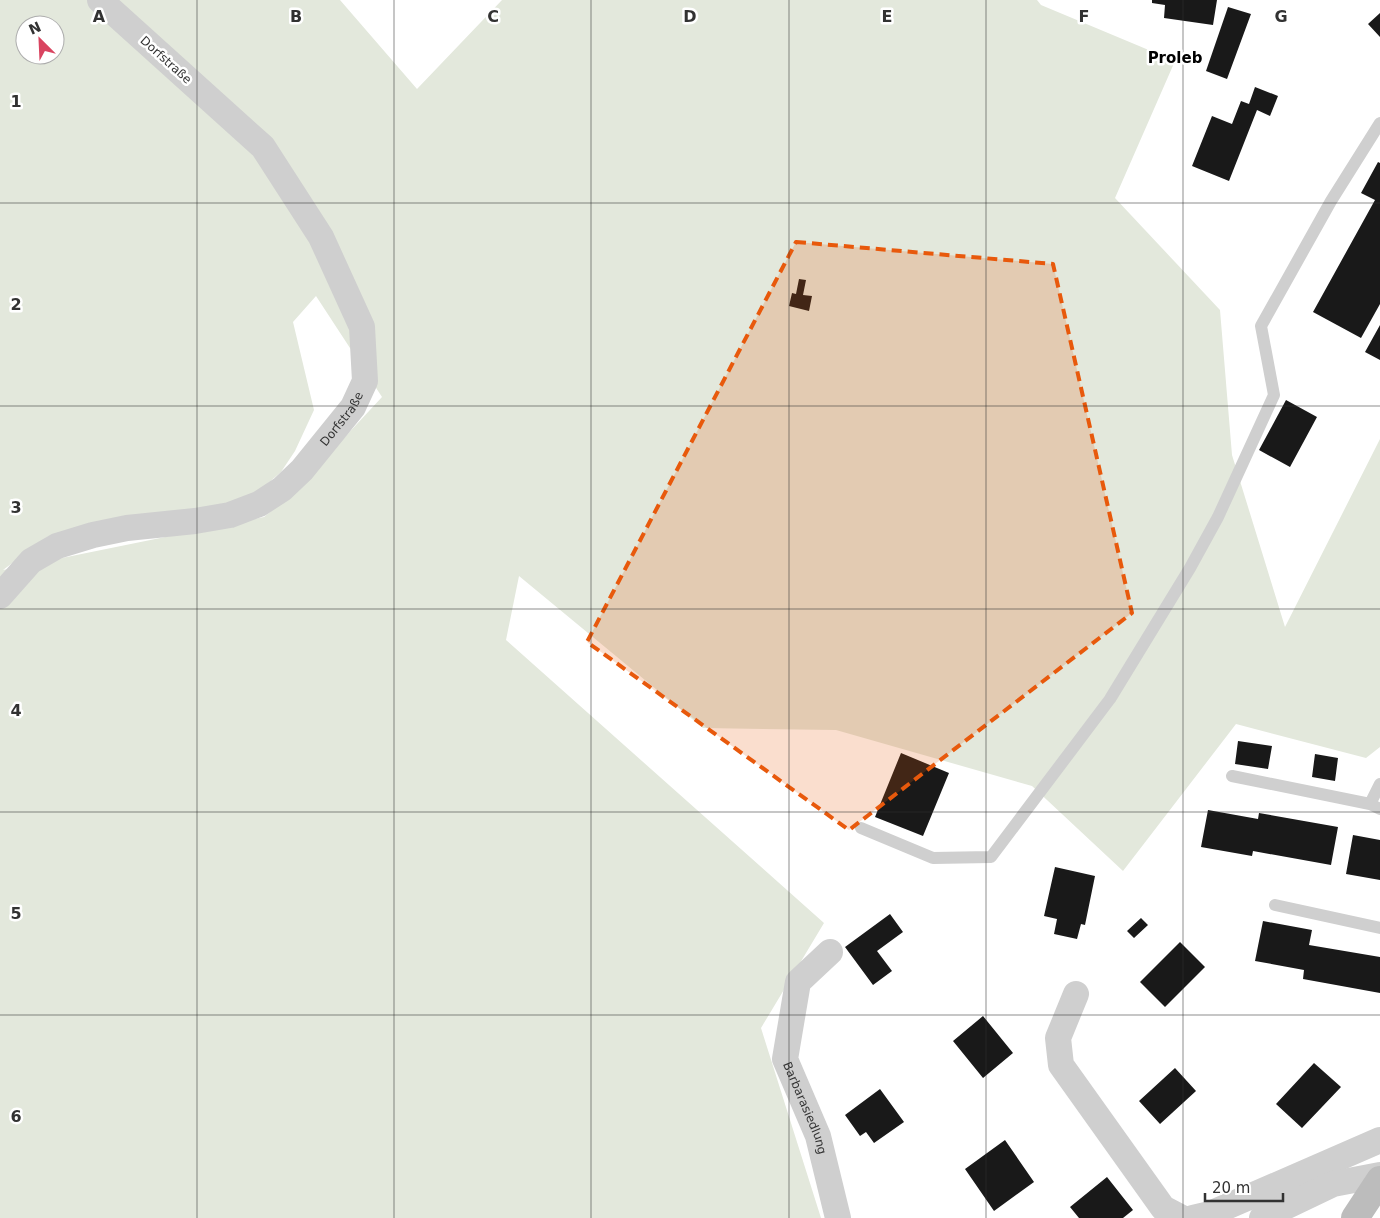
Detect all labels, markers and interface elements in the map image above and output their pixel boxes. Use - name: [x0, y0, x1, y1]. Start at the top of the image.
- text: A: [93, 7, 106, 26]
- text: B: [290, 7, 302, 26]
- text: C: [487, 7, 499, 26]
- text: D: [683, 7, 697, 26]
- text: E: [882, 7, 892, 26]
- text: F: [1079, 7, 1089, 26]
- text: G: [1274, 7, 1288, 26]
- north arrow: [15, 15, 65, 65]
- text: N: [26, 18, 43, 38]
- street label: Dorfstraße: [138, 33, 194, 87]
- district label: Proleb: [1148, 49, 1203, 67]
- text: 1: [10, 92, 22, 111]
- text: 2: [10, 295, 22, 314]
- street label: Dorfstraße: [317, 390, 366, 449]
- text: 3: [10, 498, 22, 517]
- text: 4: [10, 701, 22, 720]
- text: 5: [10, 904, 22, 923]
- street label: Barbarasiedlung: [780, 1060, 829, 1156]
- text: 6: [10, 1107, 22, 1126]
- scale bar: [1205, 1170, 1282, 1202]
- text: 20 m: [1212, 1179, 1250, 1197]

